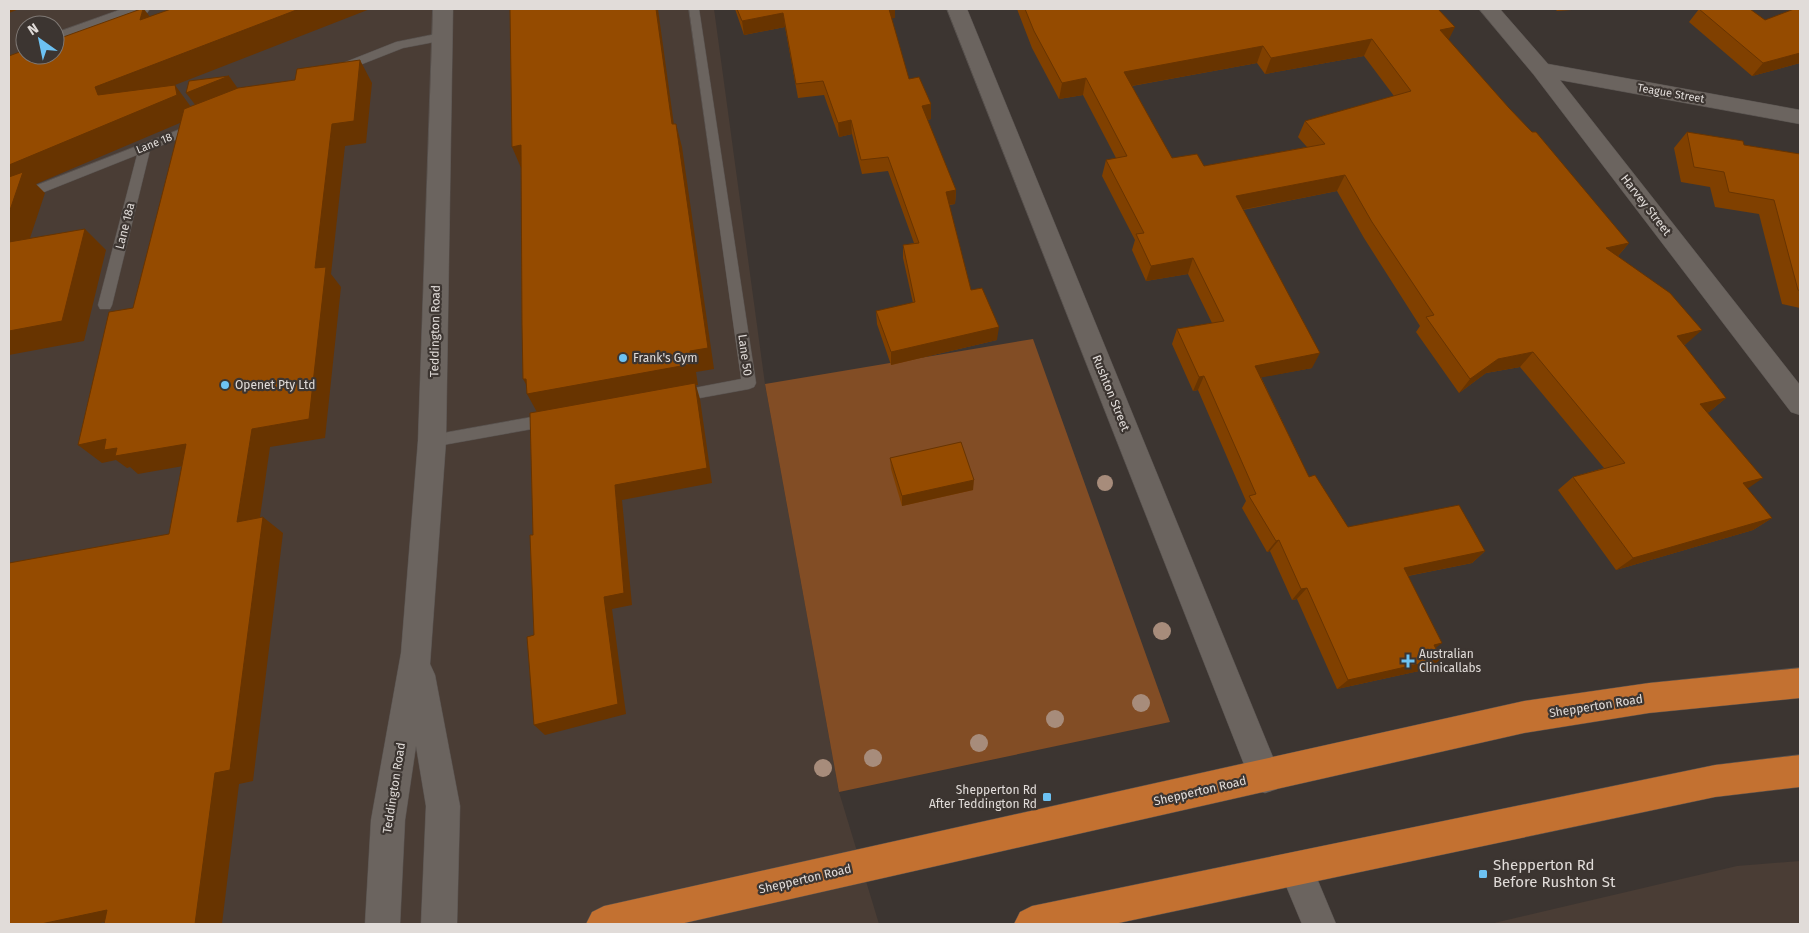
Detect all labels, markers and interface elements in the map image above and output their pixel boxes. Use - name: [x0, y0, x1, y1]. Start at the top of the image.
- north arrow: [15, 15, 65, 65]
- text: N: [25, 20, 42, 39]
- street label: Teague Street: [1636, 81, 1705, 106]
- street label: Lane 18: [134, 130, 174, 157]
- street label: Harvey Street: [1618, 172, 1674, 239]
- street label: Lane 18a: [112, 201, 138, 251]
- street label: Teddington Road: [427, 285, 443, 377]
- street label: Lane 50: [735, 333, 755, 377]
- place label: Frank's Gym: [633, 351, 697, 365]
- marker: Frank's Gym: [617, 352, 629, 364]
- street label: Rushton Street: [1089, 353, 1133, 434]
- place label: Openet Pty Ltd: [235, 378, 315, 392]
- marker: Openet Pty Ltd: [219, 379, 231, 391]
- place label: Australian Clinicallabs: [1419, 647, 1482, 675]
- marker: Australian Clinicallabs: [1401, 654, 1415, 668]
- street label: Shepperton Road: [1548, 692, 1644, 720]
- street label: Teddington Road: [380, 741, 408, 835]
- street label: Shepperton Road: [1152, 774, 1248, 808]
- place label: Shepperton Rd After Teddington Rd: [929, 783, 1037, 811]
- marker: Shepperton Rd After Teddington Rd: [1041, 791, 1053, 803]
- place label: Shepperton Rd Before Rushton St: [1493, 856, 1616, 891]
- street label: Shepperton Road: [757, 862, 853, 896]
- marker: Shepperton Rd Before Rushton St: [1477, 868, 1489, 880]

